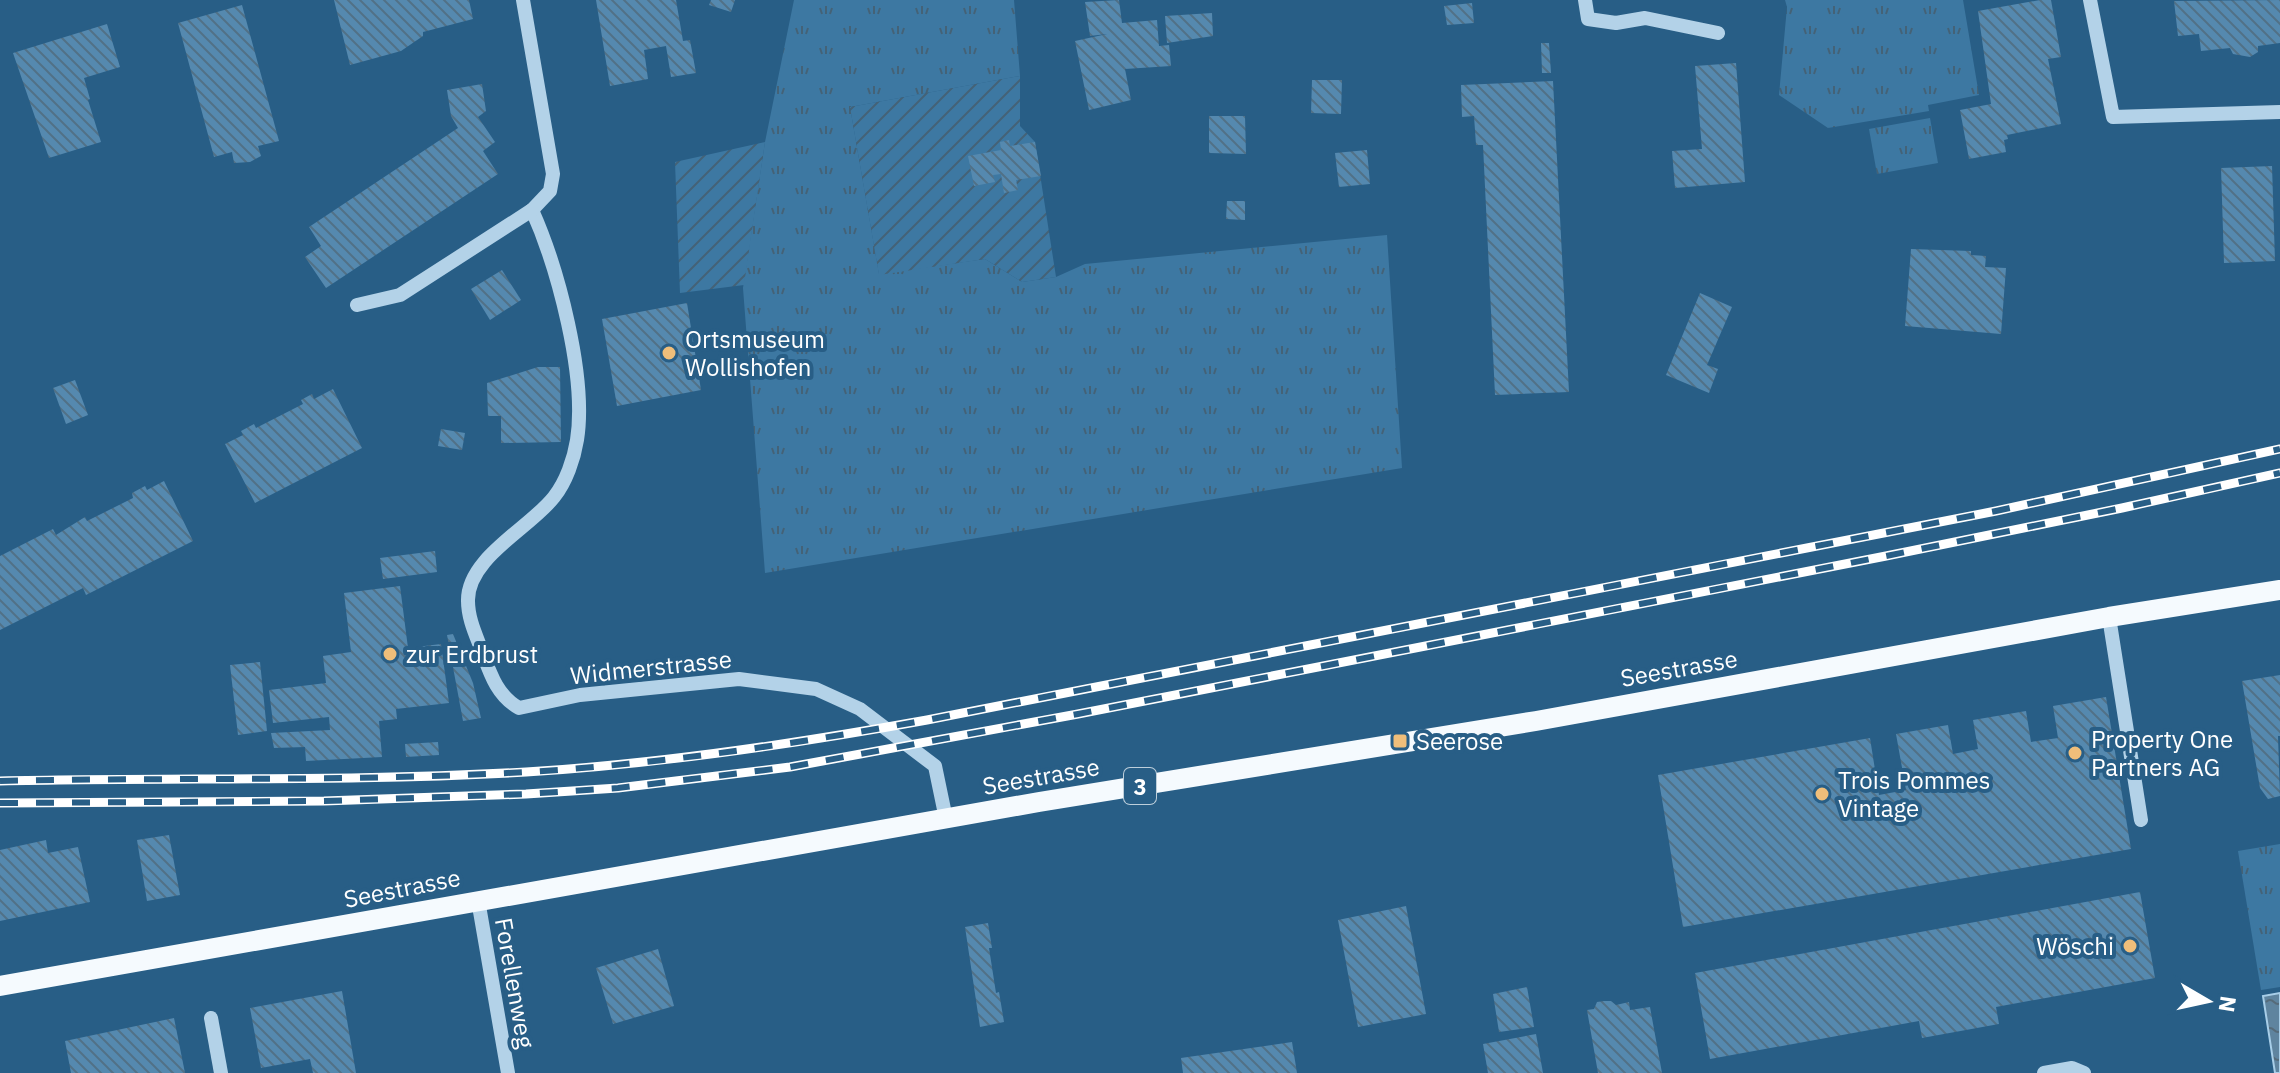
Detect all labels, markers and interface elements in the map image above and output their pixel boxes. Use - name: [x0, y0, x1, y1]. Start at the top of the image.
- place label: Ortsmuseum Wollishofen: [685, 323, 825, 383]
- marker: Ortsmuseum Wollishofen: [660, 344, 678, 362]
- place label: zur Erdbrust: [406, 638, 538, 670]
- street label: Seestrasse: [1618, 642, 1740, 694]
- street label: Widmerstrasse: [569, 643, 733, 691]
- marker: zur Erdbrust: [381, 645, 399, 663]
- place label: Property One Partners AG: [2091, 723, 2233, 783]
- place label: Seerose: [1416, 725, 1503, 757]
- marker: Seerose: [1391, 732, 1409, 750]
- marker: Property One Partners AG: [2066, 744, 2084, 762]
- street label: Seestrasse: [980, 750, 1102, 802]
- place label: Trois Pommes Vintage: [1838, 764, 1990, 824]
- road number: 3: [1124, 768, 1156, 804]
- marker: Trois Pommes Vintage: [1813, 785, 1831, 803]
- street label: Seestrasse: [341, 861, 463, 915]
- street label: Forellenweg: [488, 915, 542, 1051]
- place label: Wöschi: [2036, 930, 2114, 962]
- marker: Wöschi: [2121, 937, 2139, 955]
- north arrow: [2168, 961, 2248, 1041]
- text: N: [2213, 994, 2244, 1014]

